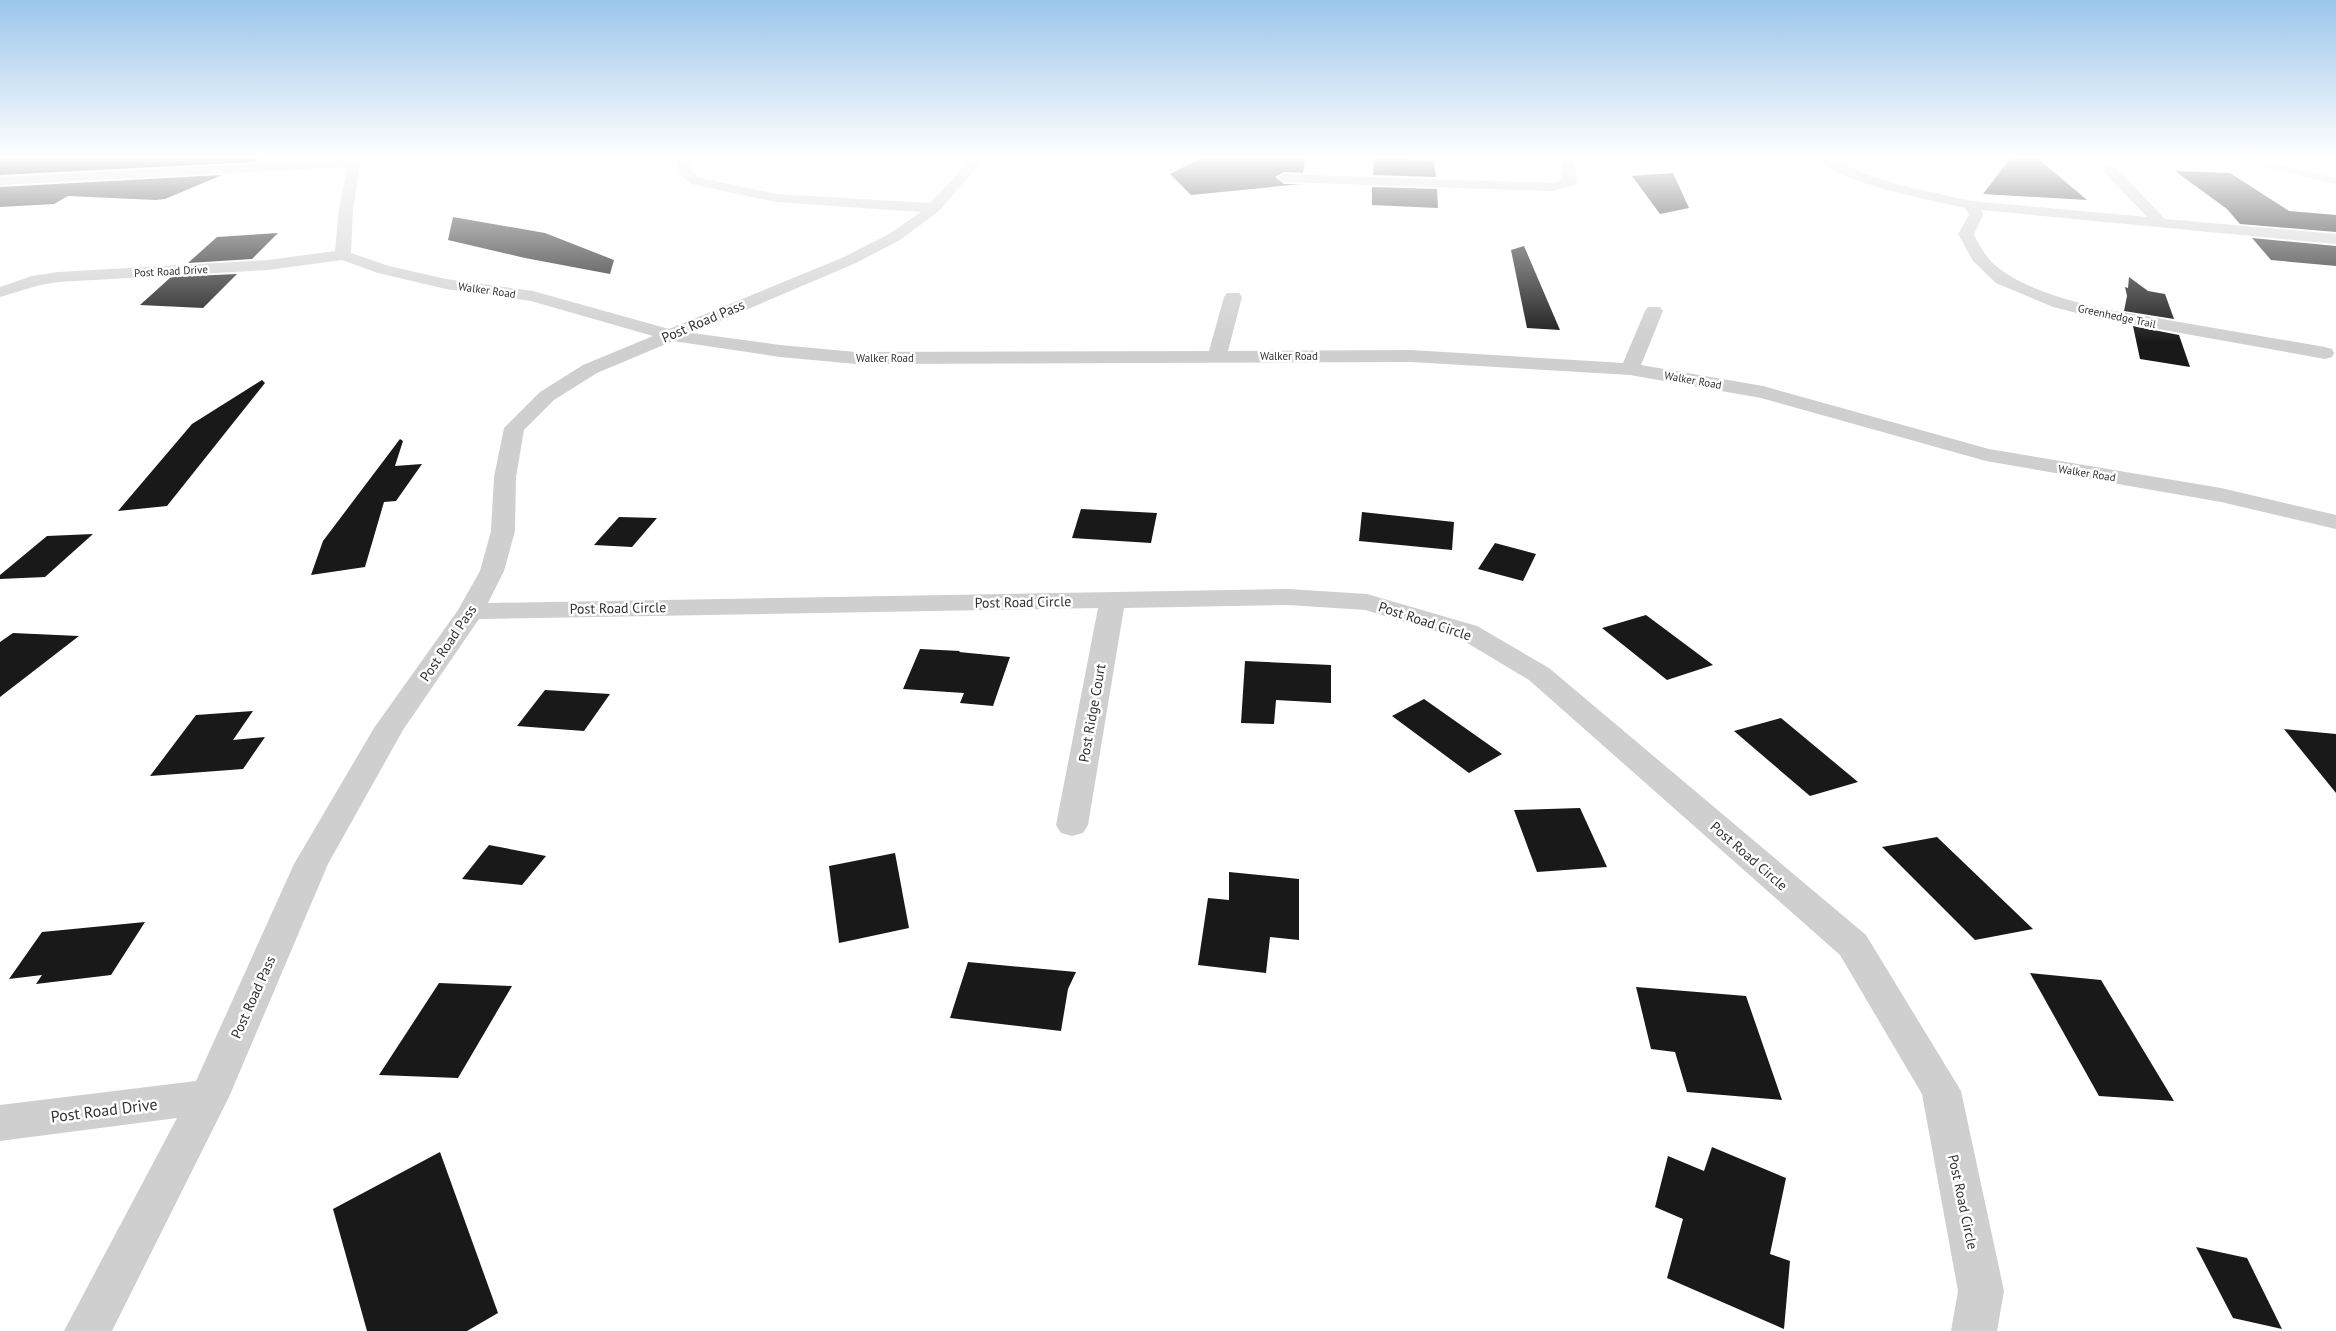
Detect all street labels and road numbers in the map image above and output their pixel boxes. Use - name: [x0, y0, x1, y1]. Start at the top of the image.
- street label: Post Road Drive: [134, 262, 209, 280]
- street label: Walker Road: [457, 279, 517, 301]
- street label: Post Road Pass: [659, 295, 747, 347]
- street label: Greenhedge Trail: [2077, 301, 2158, 331]
- street label: Walker Road: [1260, 349, 1318, 363]
- street label: Walker Road: [856, 351, 914, 365]
- street label: Walker Road: [1663, 368, 1723, 392]
- street label: Walker Road: [2057, 462, 2117, 484]
- street label: Post Road Circle: [975, 592, 1071, 612]
- street label: Post Road Circle: [570, 598, 666, 618]
- street label: Post Road Circle: [1376, 598, 1474, 644]
- street label: Post Road Pass: [416, 601, 480, 685]
- street label: Post Ridge Court: [1074, 662, 1110, 764]
- street label: Post Road Circle: [1707, 818, 1791, 894]
- street label: Post Road Pass: [227, 953, 279, 1041]
- street label: Post Road Drive: [49, 1094, 159, 1126]
- street label: Post Road Circle: [1944, 1153, 1982, 1251]

